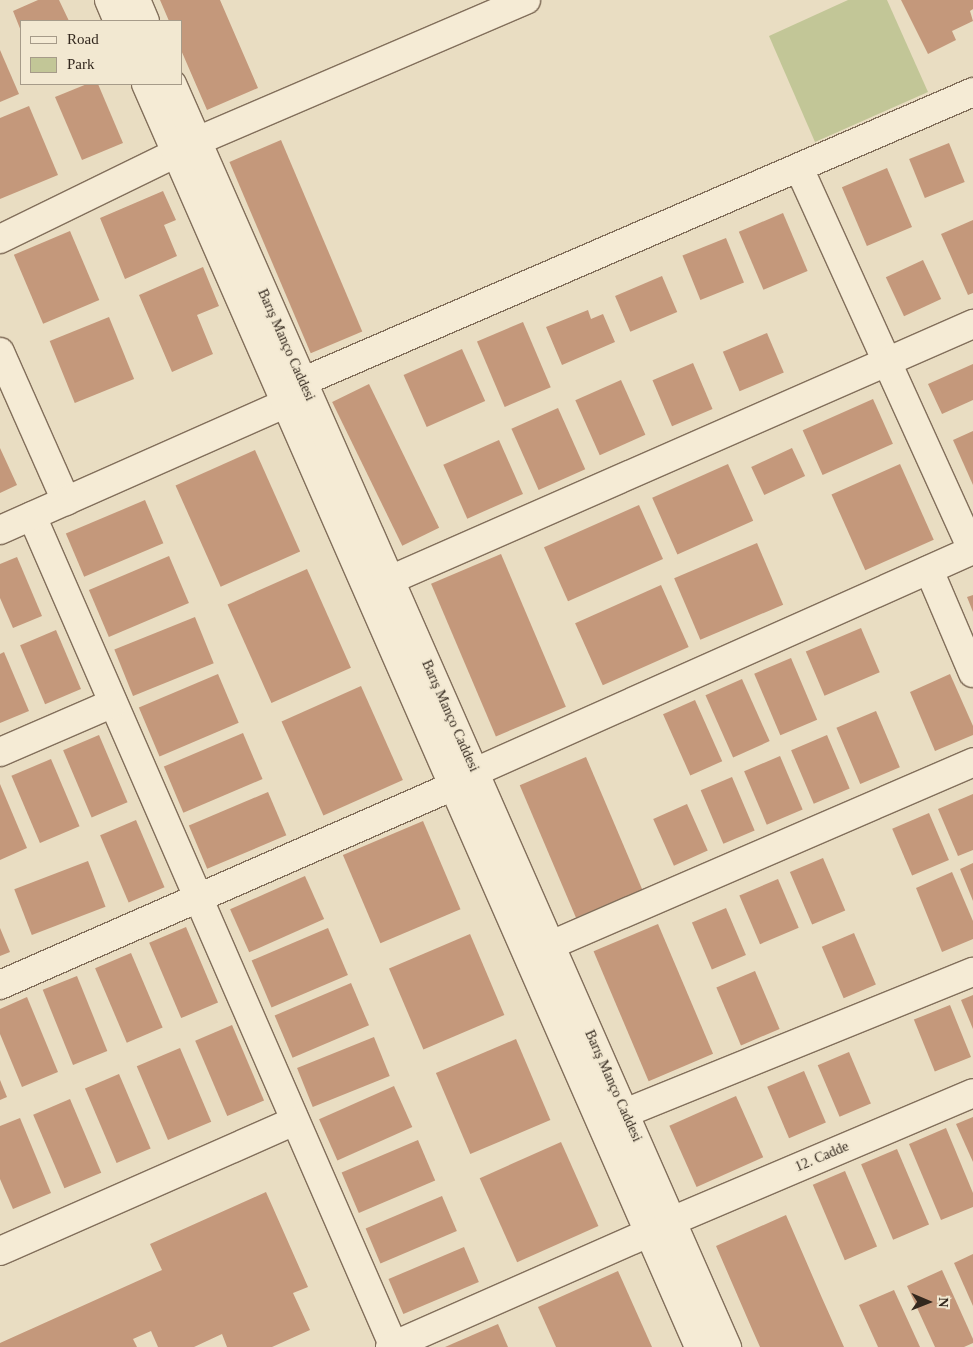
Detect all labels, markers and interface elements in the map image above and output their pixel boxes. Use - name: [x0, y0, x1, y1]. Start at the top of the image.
- legend: [20, 20, 182, 85]
- text: Road: [67, 31, 99, 47]
- text: Park: [67, 56, 95, 72]
- street label: Barış Manço Caddesi: [254, 287, 318, 403]
- street label: Barış Manço Caddesi: [418, 658, 482, 774]
- street label: Barış Manço Caddesi: [581, 1028, 645, 1144]
- street label: 12. Cadde: [793, 1138, 851, 1176]
- north arrow: [903, 1277, 953, 1327]
- text: N: [936, 1297, 951, 1307]

